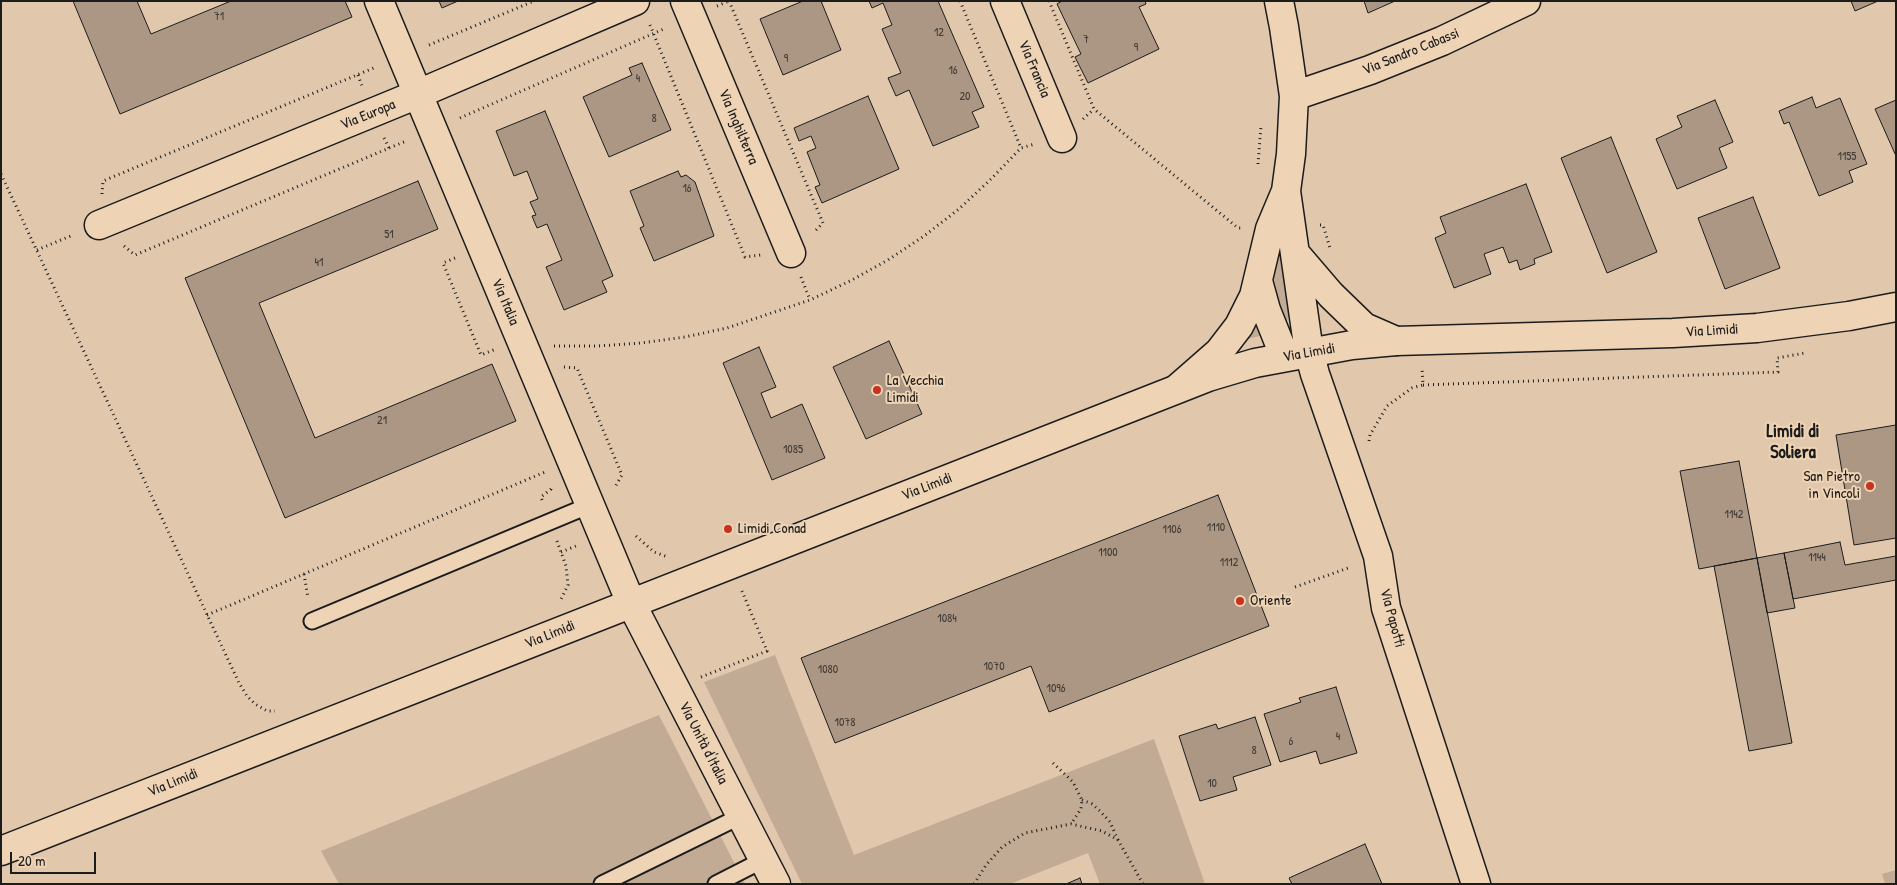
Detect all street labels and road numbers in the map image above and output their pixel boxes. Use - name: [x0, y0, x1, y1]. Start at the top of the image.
- street label: Via Sandro Cabassi: [1360, 24, 1462, 80]
- street label: Via Francia: [1014, 38, 1054, 100]
- street label: Via Inghilterra: [714, 87, 762, 167]
- street label: Via Europa: [338, 96, 398, 134]
- street label: Via Italia: [487, 276, 523, 328]
- street label: Via Limidi: [1685, 321, 1739, 341]
- street label: Via Limidi: [1281, 340, 1337, 366]
- street label: Via Limidi: [899, 469, 955, 505]
- street label: Via Papotti: [1375, 587, 1409, 649]
- street label: Via Limidi: [522, 617, 578, 653]
- street label: Via Unità d'Italia: [675, 699, 731, 787]
- street label: Via Limidi: [145, 765, 201, 801]

